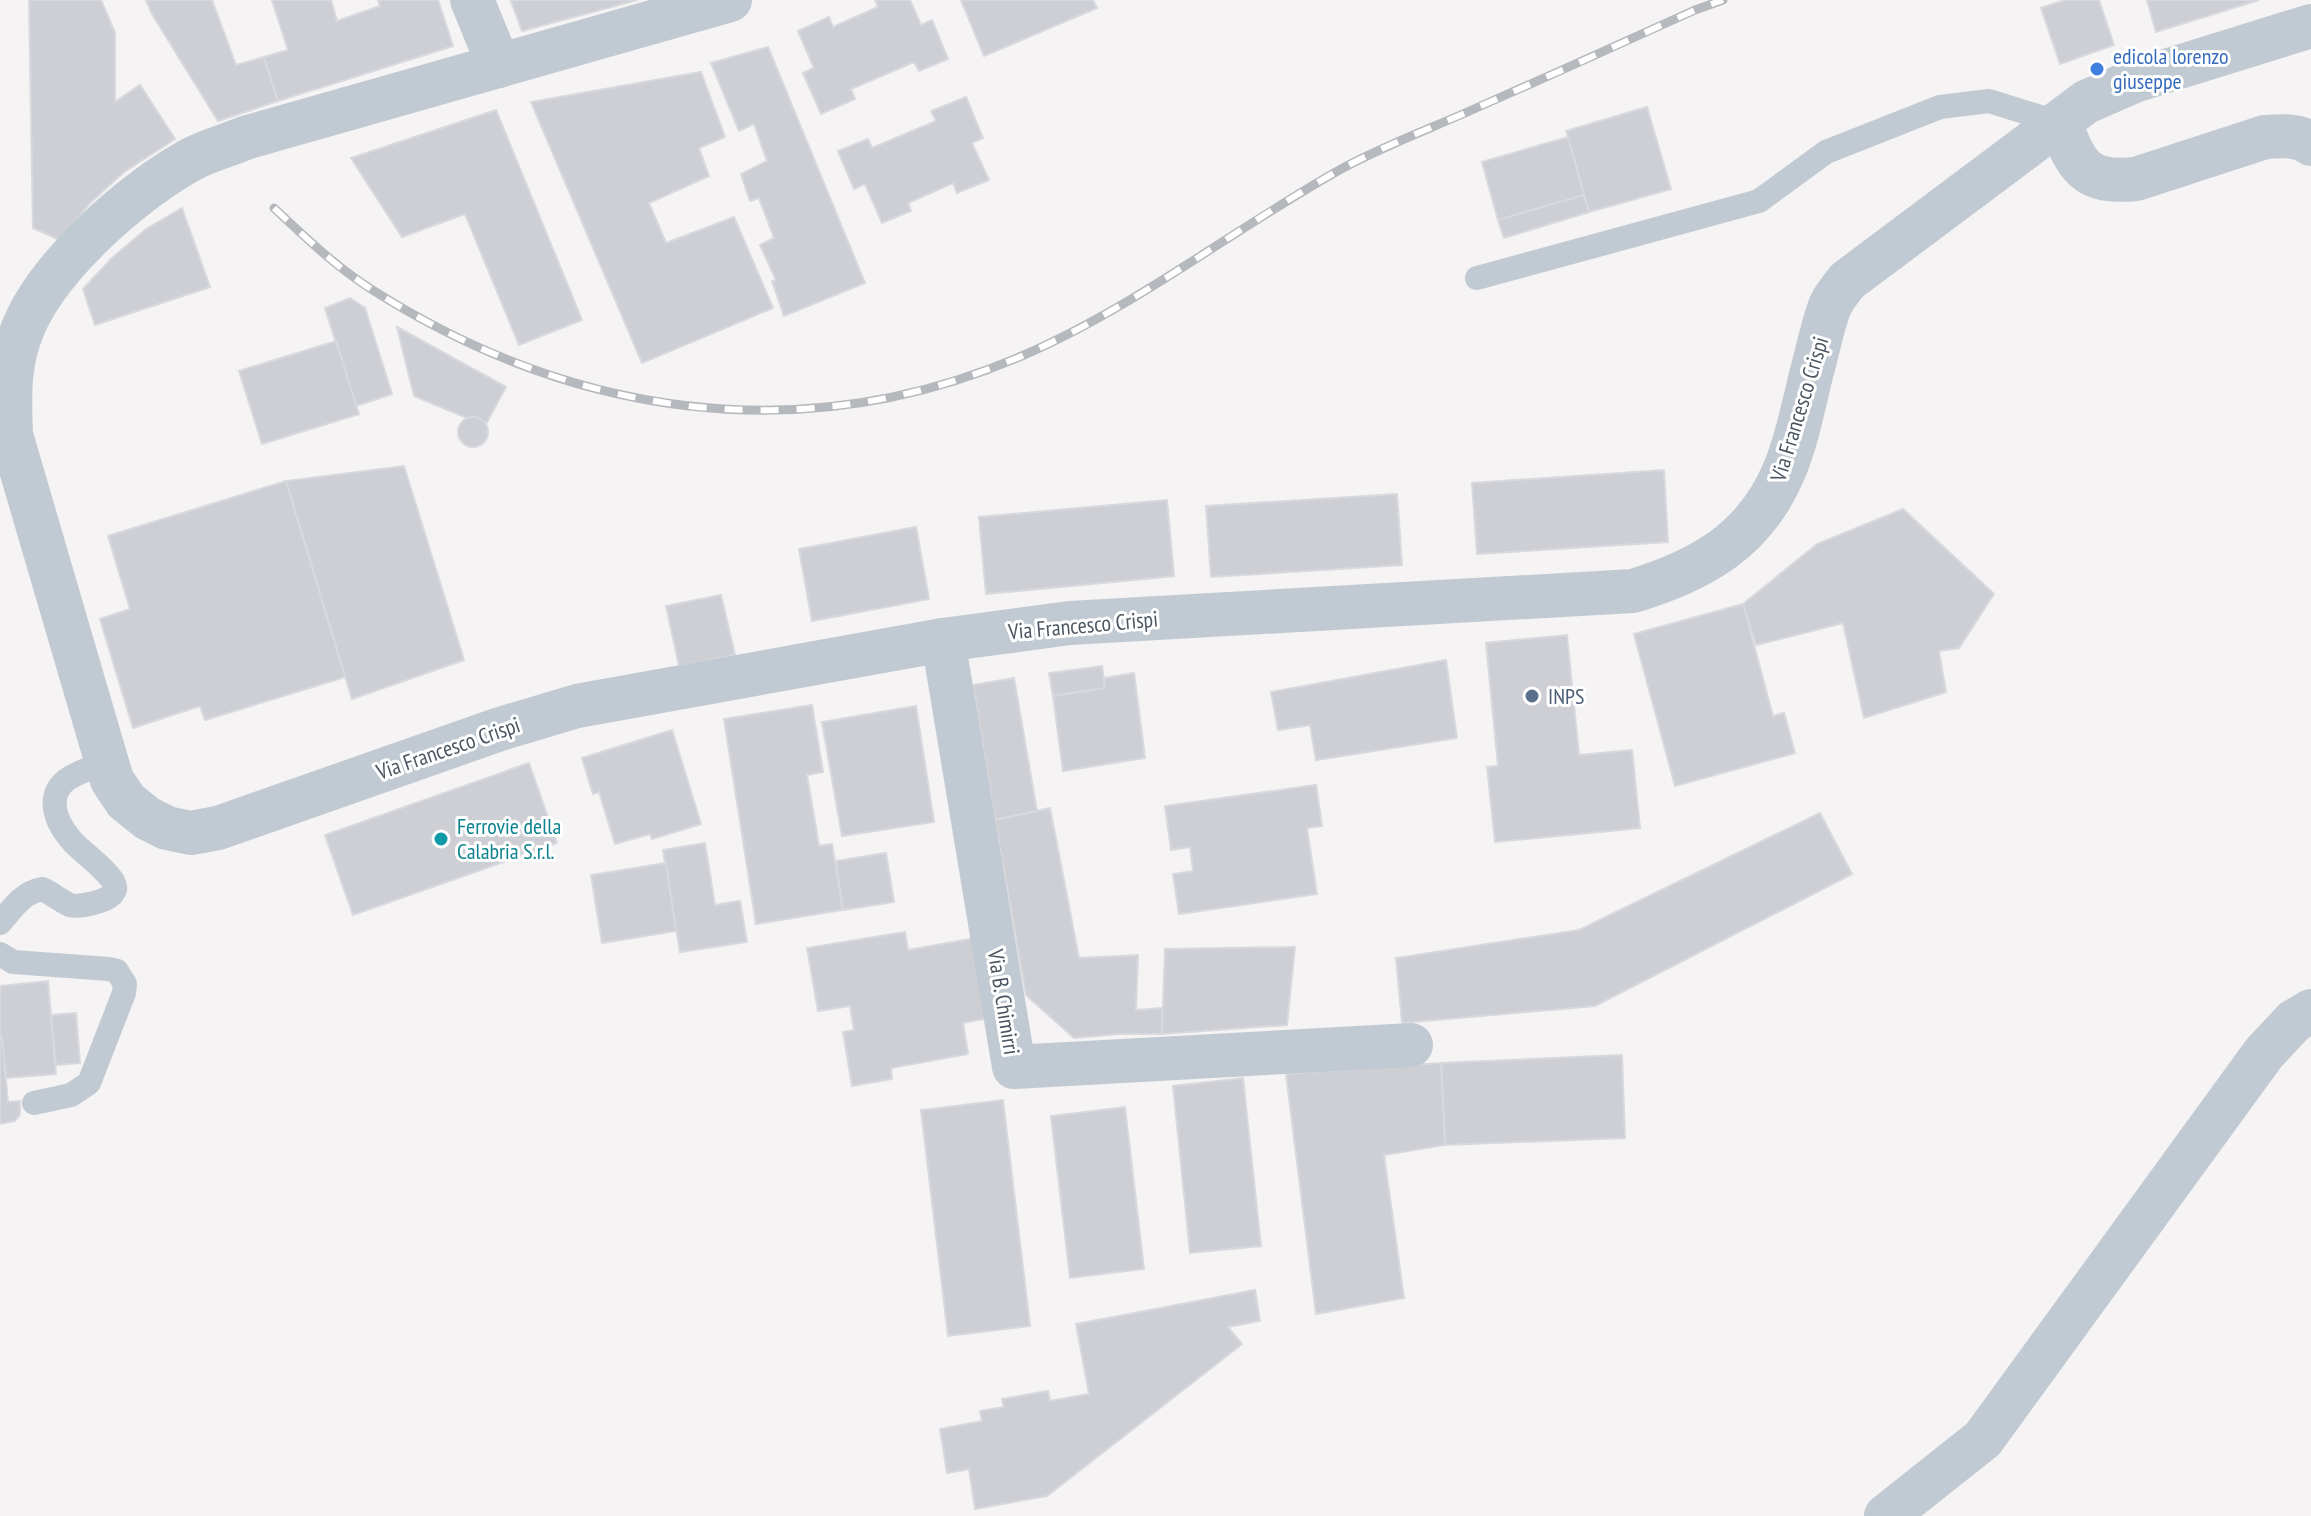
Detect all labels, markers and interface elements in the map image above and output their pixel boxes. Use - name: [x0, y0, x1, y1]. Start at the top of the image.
- place label: edicola lorenzo giuseppe: [2113, 42, 2229, 95]
- marker: edicola lorenzo giuseppe: [2088, 60, 2106, 78]
- street label: Via Francesco Crispi: [1763, 333, 1834, 486]
- street label: Via Francesco Crispi: [1006, 605, 1159, 646]
- place label: INPS: [1548, 682, 1584, 710]
- marker: INPS: [1523, 687, 1541, 705]
- street label: Via Francesco Crispi: [372, 710, 523, 786]
- place label: Ferrovie della Calabria S.r.l.: [457, 812, 561, 865]
- marker: Ferrovie della Calabria S.r.l.: [432, 830, 450, 848]
- street label: Via B. Chimirri: [982, 946, 1026, 1057]

